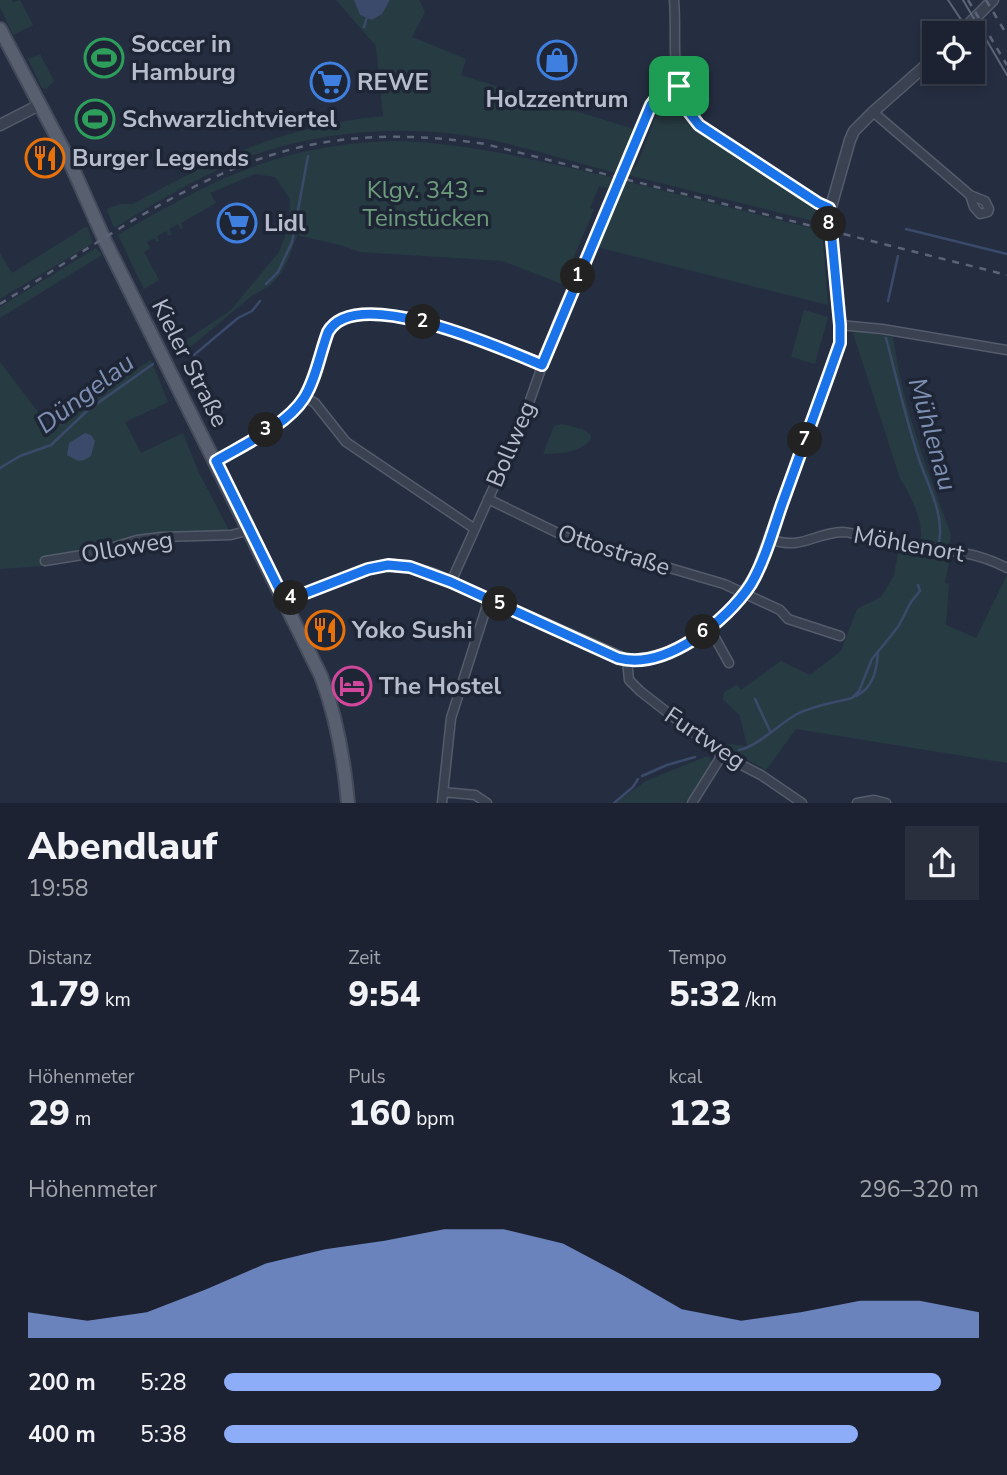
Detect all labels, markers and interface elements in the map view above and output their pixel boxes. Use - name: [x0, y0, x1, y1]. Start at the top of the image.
- map controls: [922, 21, 985, 84]
- button: locate: [922, 21, 985, 84]
- place label: Soccer in Hamburg: [131, 28, 236, 88]
- sports icon: Soccer in Hamburg: [83, 37, 125, 79]
- shop icon: Holzzentrum: [536, 39, 578, 81]
- pin: [649, 56, 709, 116]
- supermarket icon: REWE: [309, 61, 351, 103]
- place label: REWE: [357, 66, 429, 98]
- icon: arrive: [660, 67, 698, 105]
- place label: Holzzentrum: [485, 83, 629, 115]
- sports icon: Schwarzlichtviertel: [74, 98, 116, 140]
- place label: Schwarzlichtviertel: [122, 103, 337, 135]
- restaurant icon: Burger Legends: [24, 137, 66, 179]
- place label: Burger Legends: [72, 142, 249, 174]
- park label: Klgv. 343 - Teinstücken: [362, 174, 490, 234]
- supermarket icon: Lidl: [216, 202, 258, 244]
- pin: 8: [812, 206, 846, 242]
- place label: Lidl: [264, 207, 306, 239]
- text: 8: [823, 210, 834, 236]
- pin: 1: [560, 258, 596, 294]
- text: 1: [572, 262, 583, 288]
- street label: Kieler Straße: [144, 294, 236, 432]
- pin: 2: [406, 304, 440, 340]
- text: 2: [417, 308, 428, 334]
- water label: Düngelau: [29, 345, 141, 442]
- water label: Mühlenau: [900, 374, 965, 495]
- street label: Bollweg: [479, 396, 543, 492]
- pin: 3: [248, 412, 284, 448]
- text: 3: [260, 416, 271, 442]
- pin: 7: [788, 422, 822, 458]
- text: 7: [799, 426, 810, 452]
- street label: Ottostraße: [554, 517, 674, 583]
- street label: Möhlenort: [851, 519, 967, 570]
- street label: Olloweg: [79, 523, 175, 571]
- pin: 4: [274, 580, 308, 616]
- text: 4: [285, 584, 296, 610]
- pin: 5: [482, 586, 518, 622]
- text: 5: [494, 590, 505, 616]
- restaurant icon: Yoko Sushi: [304, 609, 346, 651]
- place label: Yoko Sushi: [351, 614, 473, 646]
- pin: 6: [686, 614, 720, 650]
- text: 6: [697, 618, 708, 644]
- hotel icon: The Hostel: [331, 665, 373, 707]
- place label: The Hostel: [379, 670, 502, 702]
- street label: Furtweg: [658, 699, 752, 777]
- text: Abendlauf: [28, 821, 217, 872]
- button: share: [905, 826, 979, 900]
- text: 19:58: [28, 873, 88, 904]
- text: Distanz: [28, 945, 92, 971]
- text: Zeit: [348, 945, 380, 971]
- text: Tempo: [669, 945, 727, 971]
- text: 1.79: [28, 971, 100, 1018]
- text: 9:54: [348, 971, 420, 1018]
- text: 5:32: [669, 971, 741, 1018]
- text: km: [100, 987, 131, 1013]
- text: /km: [741, 987, 777, 1013]
- text: Höhenmeter: [28, 1064, 135, 1090]
- text: Puls: [348, 1064, 386, 1090]
- text: kcal: [669, 1064, 702, 1090]
- text: 29: [28, 1090, 70, 1137]
- text: 160: [348, 1090, 411, 1137]
- text: 123: [669, 1090, 732, 1137]
- text: m: [70, 1106, 91, 1132]
- text: bpm: [411, 1106, 455, 1132]
- text: Höhenmeter: [28, 1174, 157, 1205]
- text: 296–320 m: [859, 1174, 979, 1205]
- text: 200 m: [28, 1367, 96, 1398]
- text: 5:28: [140, 1367, 187, 1398]
- text: 400 m: [28, 1419, 96, 1450]
- text: 5:38: [140, 1419, 187, 1450]

